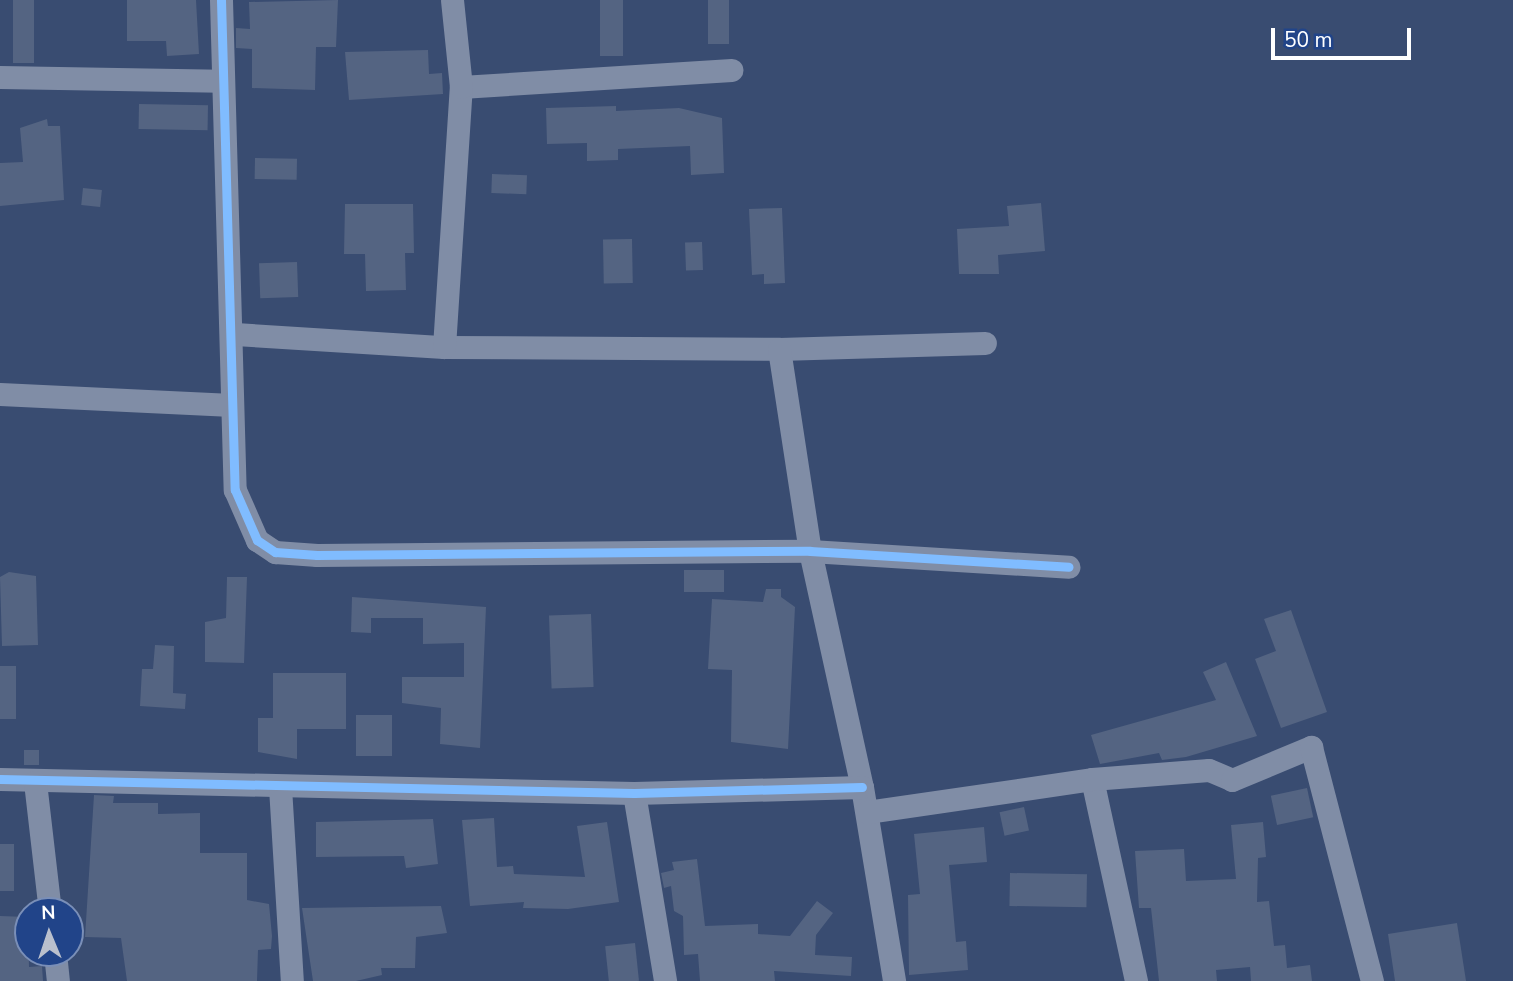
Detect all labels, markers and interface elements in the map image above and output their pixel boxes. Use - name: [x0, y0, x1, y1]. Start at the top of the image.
- scale bar: [1275, 14, 1415, 58]
- text: 50 m: [1284, 26, 1333, 54]
- north arrow: [14, 897, 84, 967]
- text: N: [41, 900, 56, 926]

